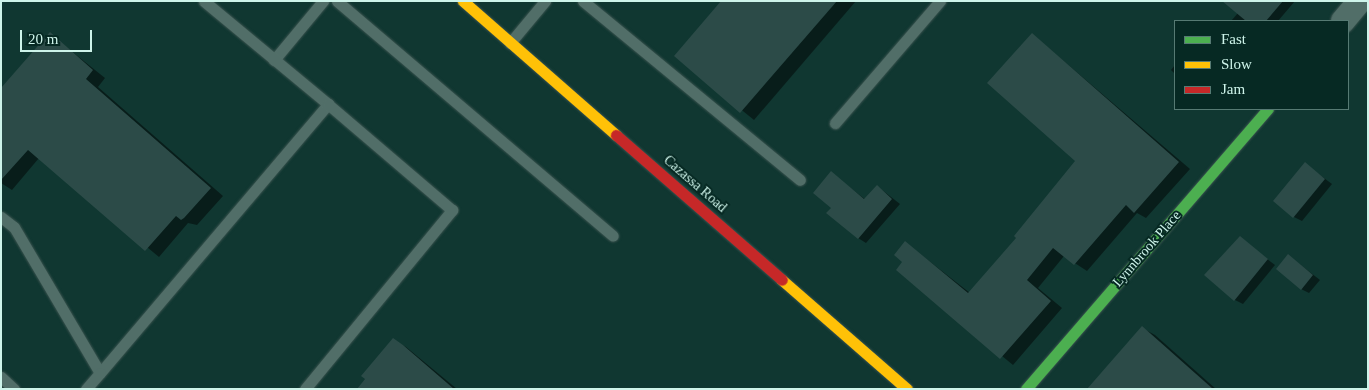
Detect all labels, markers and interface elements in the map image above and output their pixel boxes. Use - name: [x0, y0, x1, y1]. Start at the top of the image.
- scale bar: [22, 20, 95, 52]
- legend: [1174, 20, 1349, 110]
- text: 20 m: [28, 31, 58, 47]
- text: Fast: [1221, 31, 1246, 47]
- text: Slow: [1221, 56, 1252, 72]
- text: Jam: [1221, 81, 1245, 97]
- street label: Cazassa Road: [660, 152, 730, 216]
- street label: Lynnbrook Place: [1109, 208, 1185, 290]

